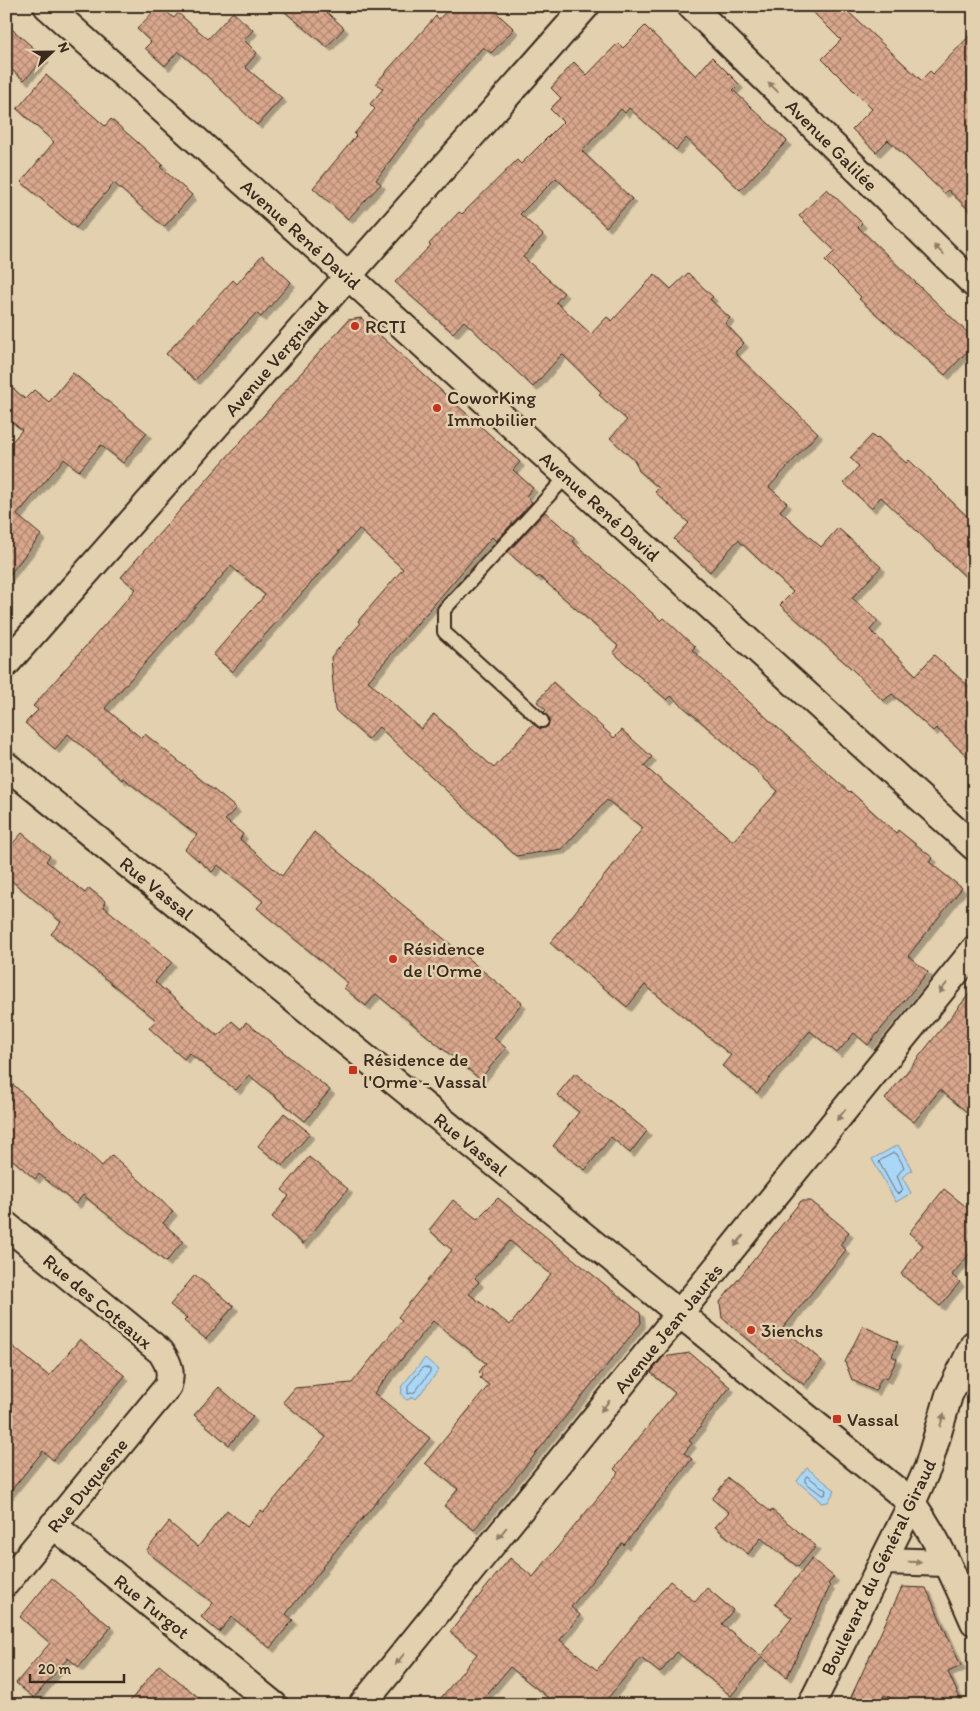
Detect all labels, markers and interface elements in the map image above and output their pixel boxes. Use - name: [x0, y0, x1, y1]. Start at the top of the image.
- north arrow: [28, 28, 78, 78]
- text: N: [54, 40, 73, 55]
- one-way arrow: [768, 81, 780, 93]
- street label: Avenue Galilée: [781, 95, 882, 196]
- street label: Avenue René David: [236, 175, 365, 294]
- one-way arrow: [933, 244, 945, 256]
- street label: Avenue Vergniaud: [220, 295, 333, 421]
- place label: RCTI: [365, 315, 406, 338]
- marker: RCTI: [349, 320, 361, 332]
- place label: CoworKing Immobilier: [447, 386, 537, 431]
- marker: CoworKing Immobilier: [431, 402, 443, 414]
- street label: Avenue René David: [535, 447, 664, 566]
- street label: Rue Vassal: [115, 852, 199, 926]
- place label: Résidence de l'Orme: [403, 937, 485, 982]
- marker: Résidence de l'Orme: [387, 953, 399, 965]
- one-way arrow: [938, 981, 949, 994]
- place label: Résidence de l'Orme - Vassal: [363, 1048, 487, 1093]
- marker: Résidence de l'Orme - Vassal: [347, 1064, 359, 1076]
- street label: Rue Vassal: [429, 1108, 513, 1182]
- one-way arrow: [835, 1108, 846, 1121]
- one-way arrow: [733, 1234, 744, 1247]
- street label: Rue des Coteaux: [38, 1249, 157, 1354]
- street label: Avenue Jean Jaurès: [609, 1259, 728, 1398]
- place label: 3ienchs: [761, 1319, 823, 1342]
- marker: 3ienchs: [745, 1324, 757, 1336]
- one-way arrow: [599, 1400, 610, 1413]
- place label: Vassal: [847, 1408, 900, 1431]
- one-way arrow: [938, 1412, 946, 1427]
- marker: Vassal: [831, 1413, 843, 1425]
- street label: Rue Duquesne: [42, 1433, 133, 1537]
- street label: Boulevard du Général Giraud: [816, 1455, 941, 1679]
- one-way arrow: [497, 1526, 508, 1539]
- one-way arrow: [907, 1558, 923, 1566]
- street label: Rue Turgot: [109, 1569, 194, 1644]
- scale bar: [30, 1651, 124, 1683]
- one-way arrow: [394, 1652, 405, 1665]
- text: 20 m: [38, 1660, 72, 1678]

